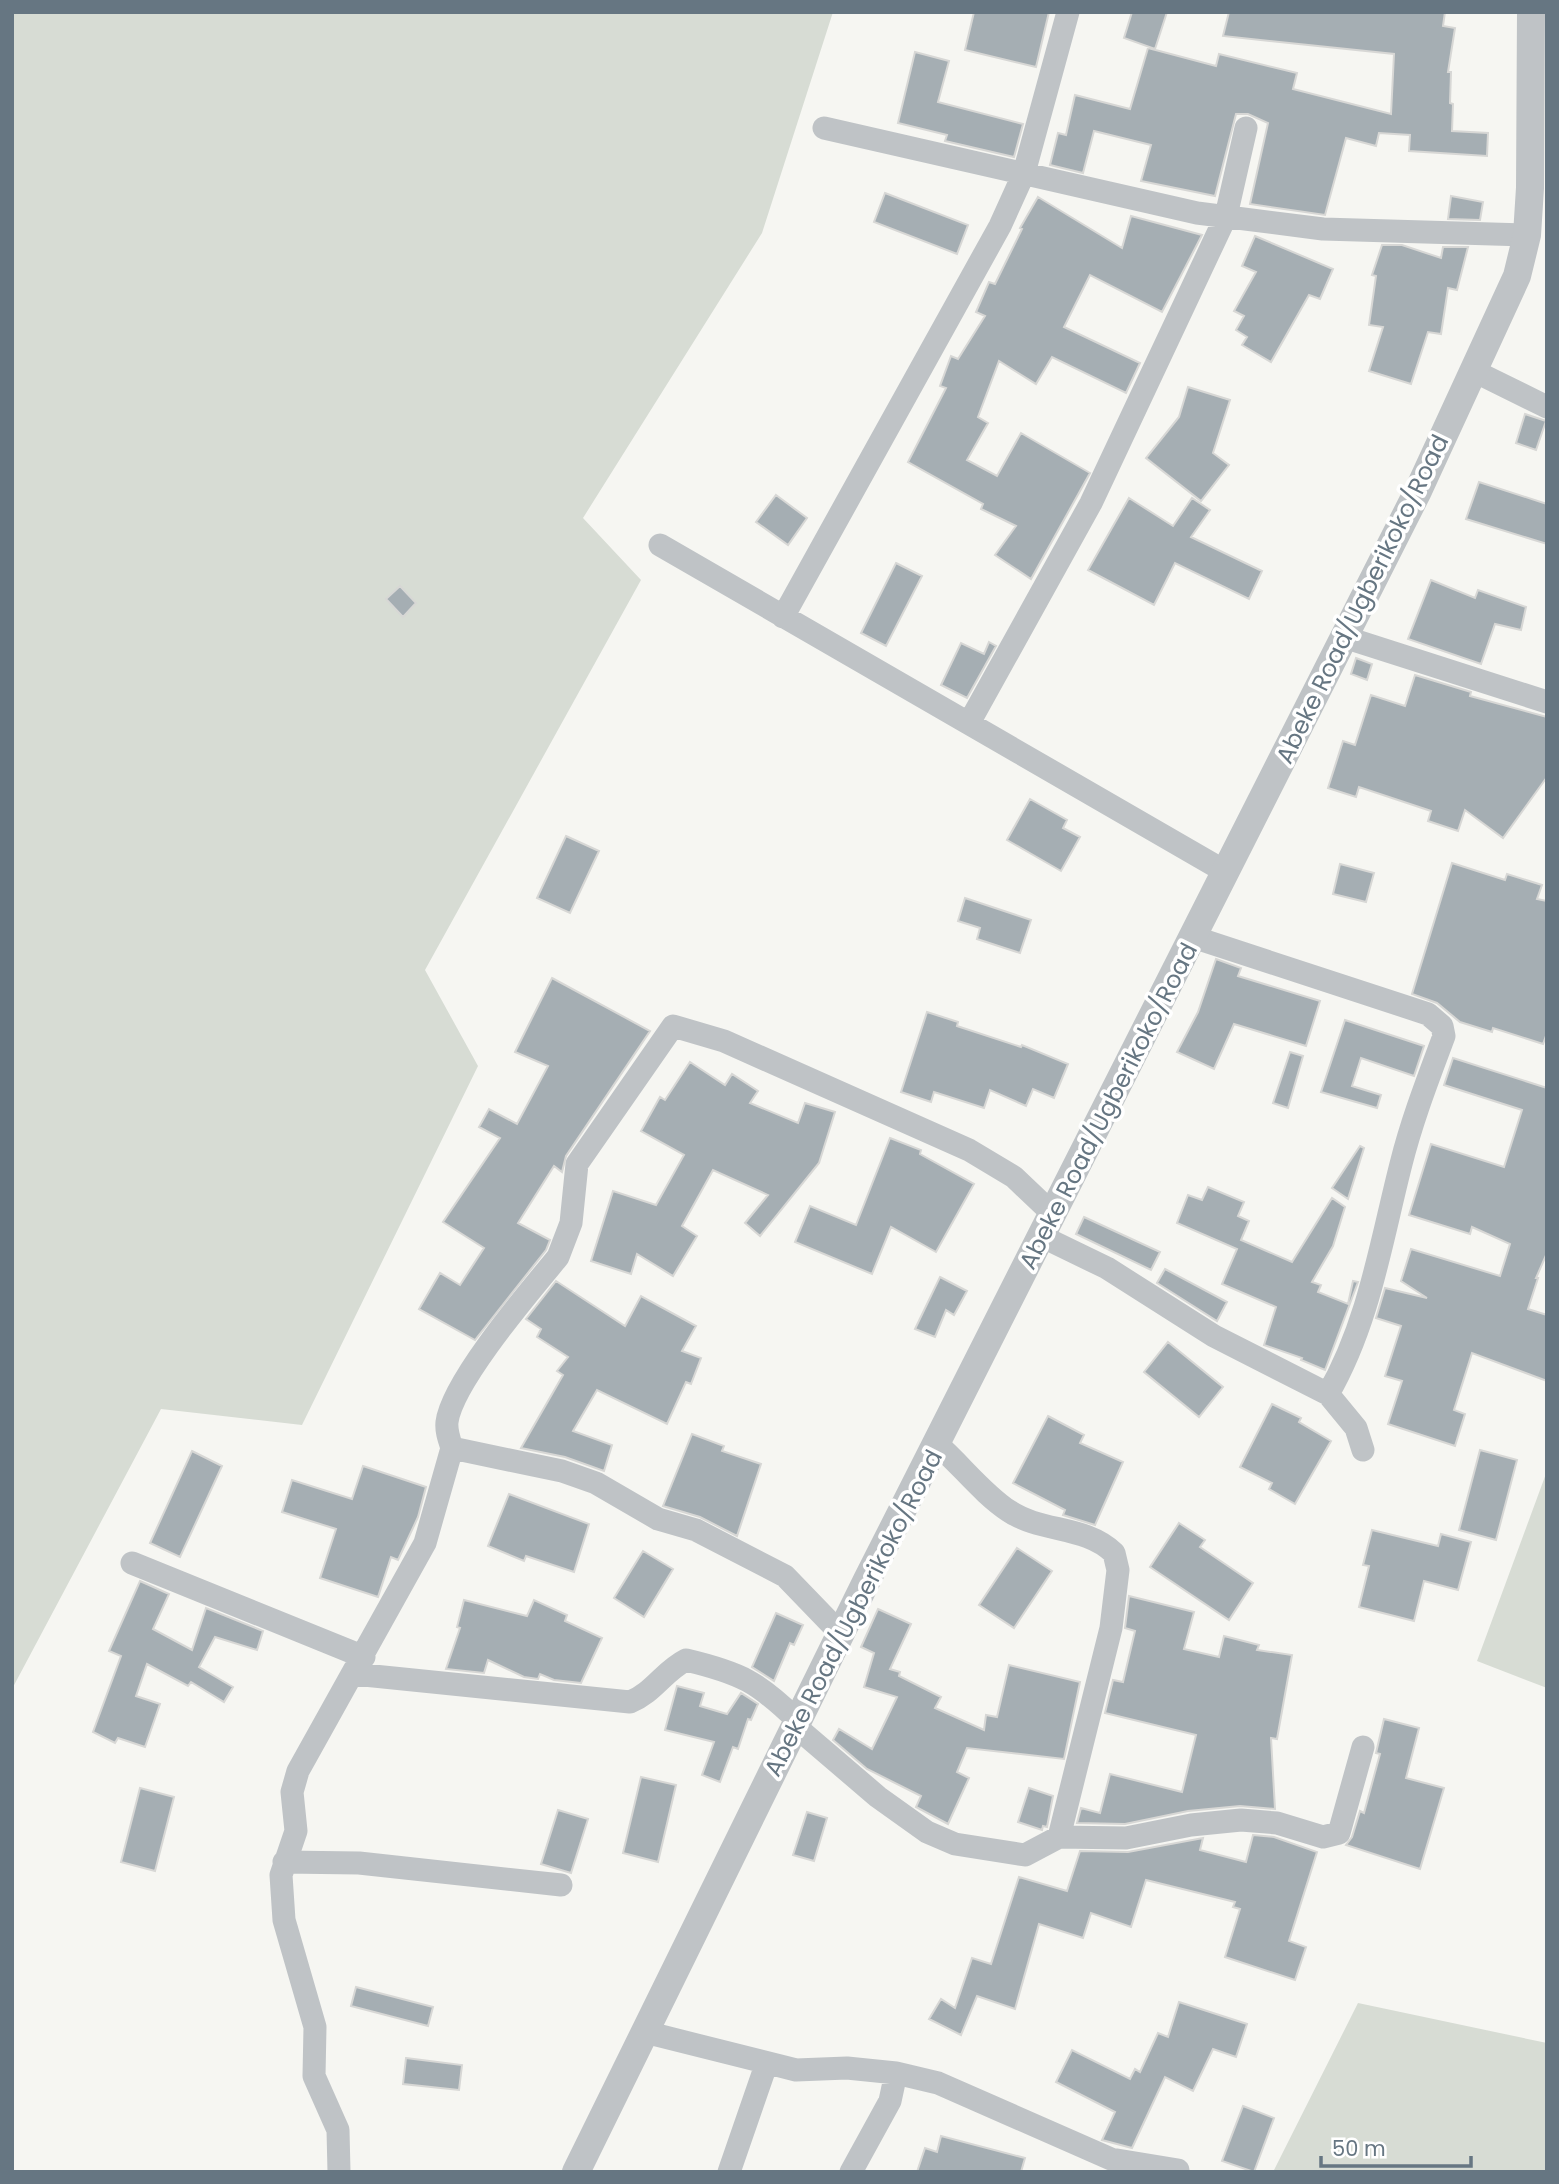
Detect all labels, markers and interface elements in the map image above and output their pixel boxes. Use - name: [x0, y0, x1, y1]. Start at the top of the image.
- street label: Abeke Road/Ugberikoko/Road: [1268, 429, 1456, 769]
- street label: Abeke Road/Ugberikoko/Road: [1011, 937, 1205, 1275]
- street label: Abeke Road/Ugberikoko/Road: [756, 1444, 950, 1782]
- scale bar: [1321, 2124, 1472, 2168]
- text: 50 m: [1332, 2134, 1386, 2163]

